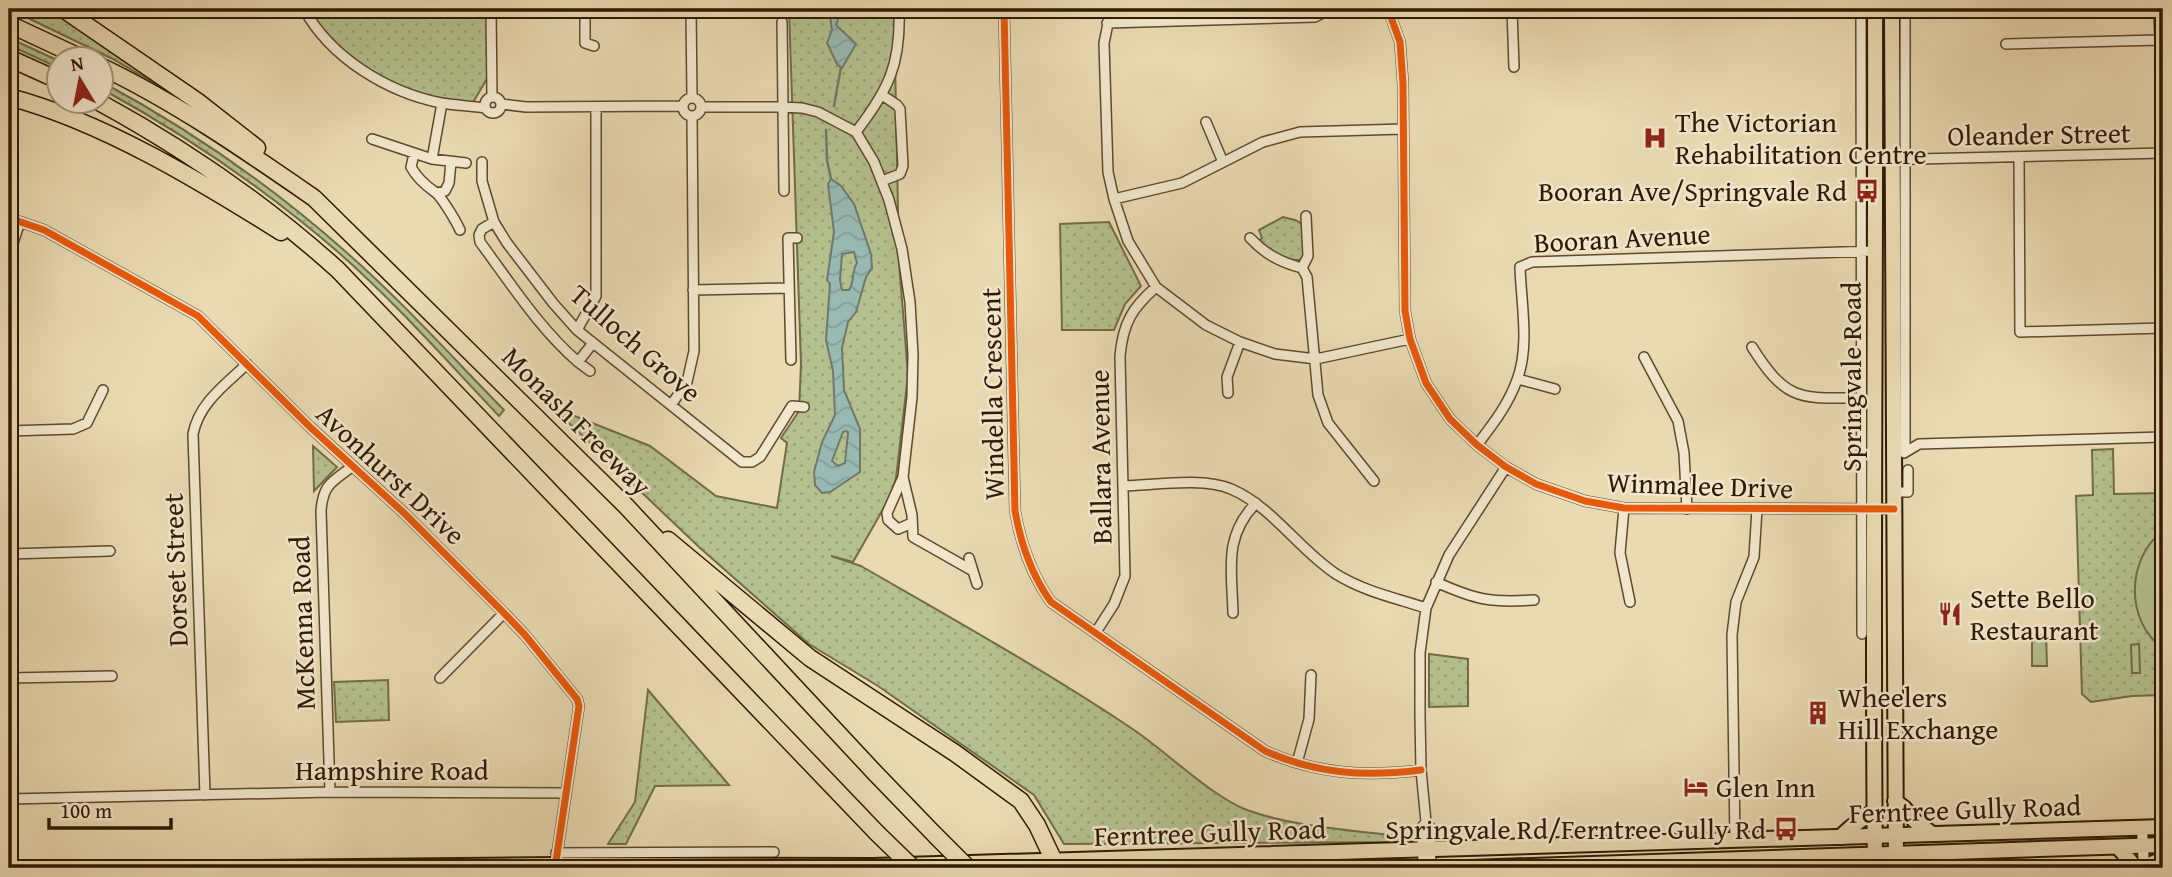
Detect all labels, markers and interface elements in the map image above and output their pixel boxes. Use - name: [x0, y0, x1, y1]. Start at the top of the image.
- north arrow: [46, 46, 116, 116]
- text: N: [68, 48, 86, 78]
- place label: The Victorian Rehabilitation Centre: [1675, 101, 1927, 174]
- street label: Oleander Street: [1947, 111, 2131, 156]
- hospital icon: The Victorian Rehabilitation Centre: [1641, 124, 1669, 152]
- place label: Booran Ave/Springvale Rd: [1538, 170, 1847, 211]
- bus stop icon: Booran Ave/Springvale Rd: [1853, 177, 1881, 205]
- street label: Booran Avenue: [1533, 212, 1711, 263]
- street label: Tulloch Grove: [562, 274, 711, 411]
- street label: Springvale Road: [1830, 282, 1871, 472]
- street label: Windella Crescent: [969, 287, 1014, 501]
- street label: Monash Freeway: [493, 337, 661, 505]
- street label: Ballara Avenue: [1077, 369, 1122, 545]
- street label: Avonhurst Drive: [307, 393, 475, 554]
- street label: Winmalee Drive: [1606, 461, 1794, 508]
- street label: Dorset Street: [151, 492, 198, 648]
- street label: McKenna Road: [278, 535, 325, 711]
- place label: Sette Bello Restaurant: [1970, 577, 2099, 650]
- restaurant icon: Sette Bello Restaurant: [1936, 600, 1964, 628]
- place label: Wheelers Hill Exchange: [1838, 676, 1999, 749]
- building icon: Wheelers Hill Exchange: [1804, 699, 1832, 727]
- street label: Hampshire Road: [295, 749, 489, 790]
- place label: Glen Inn: [1716, 766, 1816, 807]
- hotel icon: Glen Inn: [1682, 773, 1710, 801]
- street label: Ferntree Gully Road: [1848, 784, 2082, 833]
- scale bar: [49, 786, 172, 830]
- text: 100 m: [60, 795, 112, 826]
- street label: Ferntree Gully Road: [1093, 807, 1327, 856]
- place label: Springvale Rd/Ferntree Gully Rd: [1385, 808, 1766, 849]
- bus stop icon: Springvale Rd/Ferntree Gully Rd: [1772, 815, 1800, 843]

